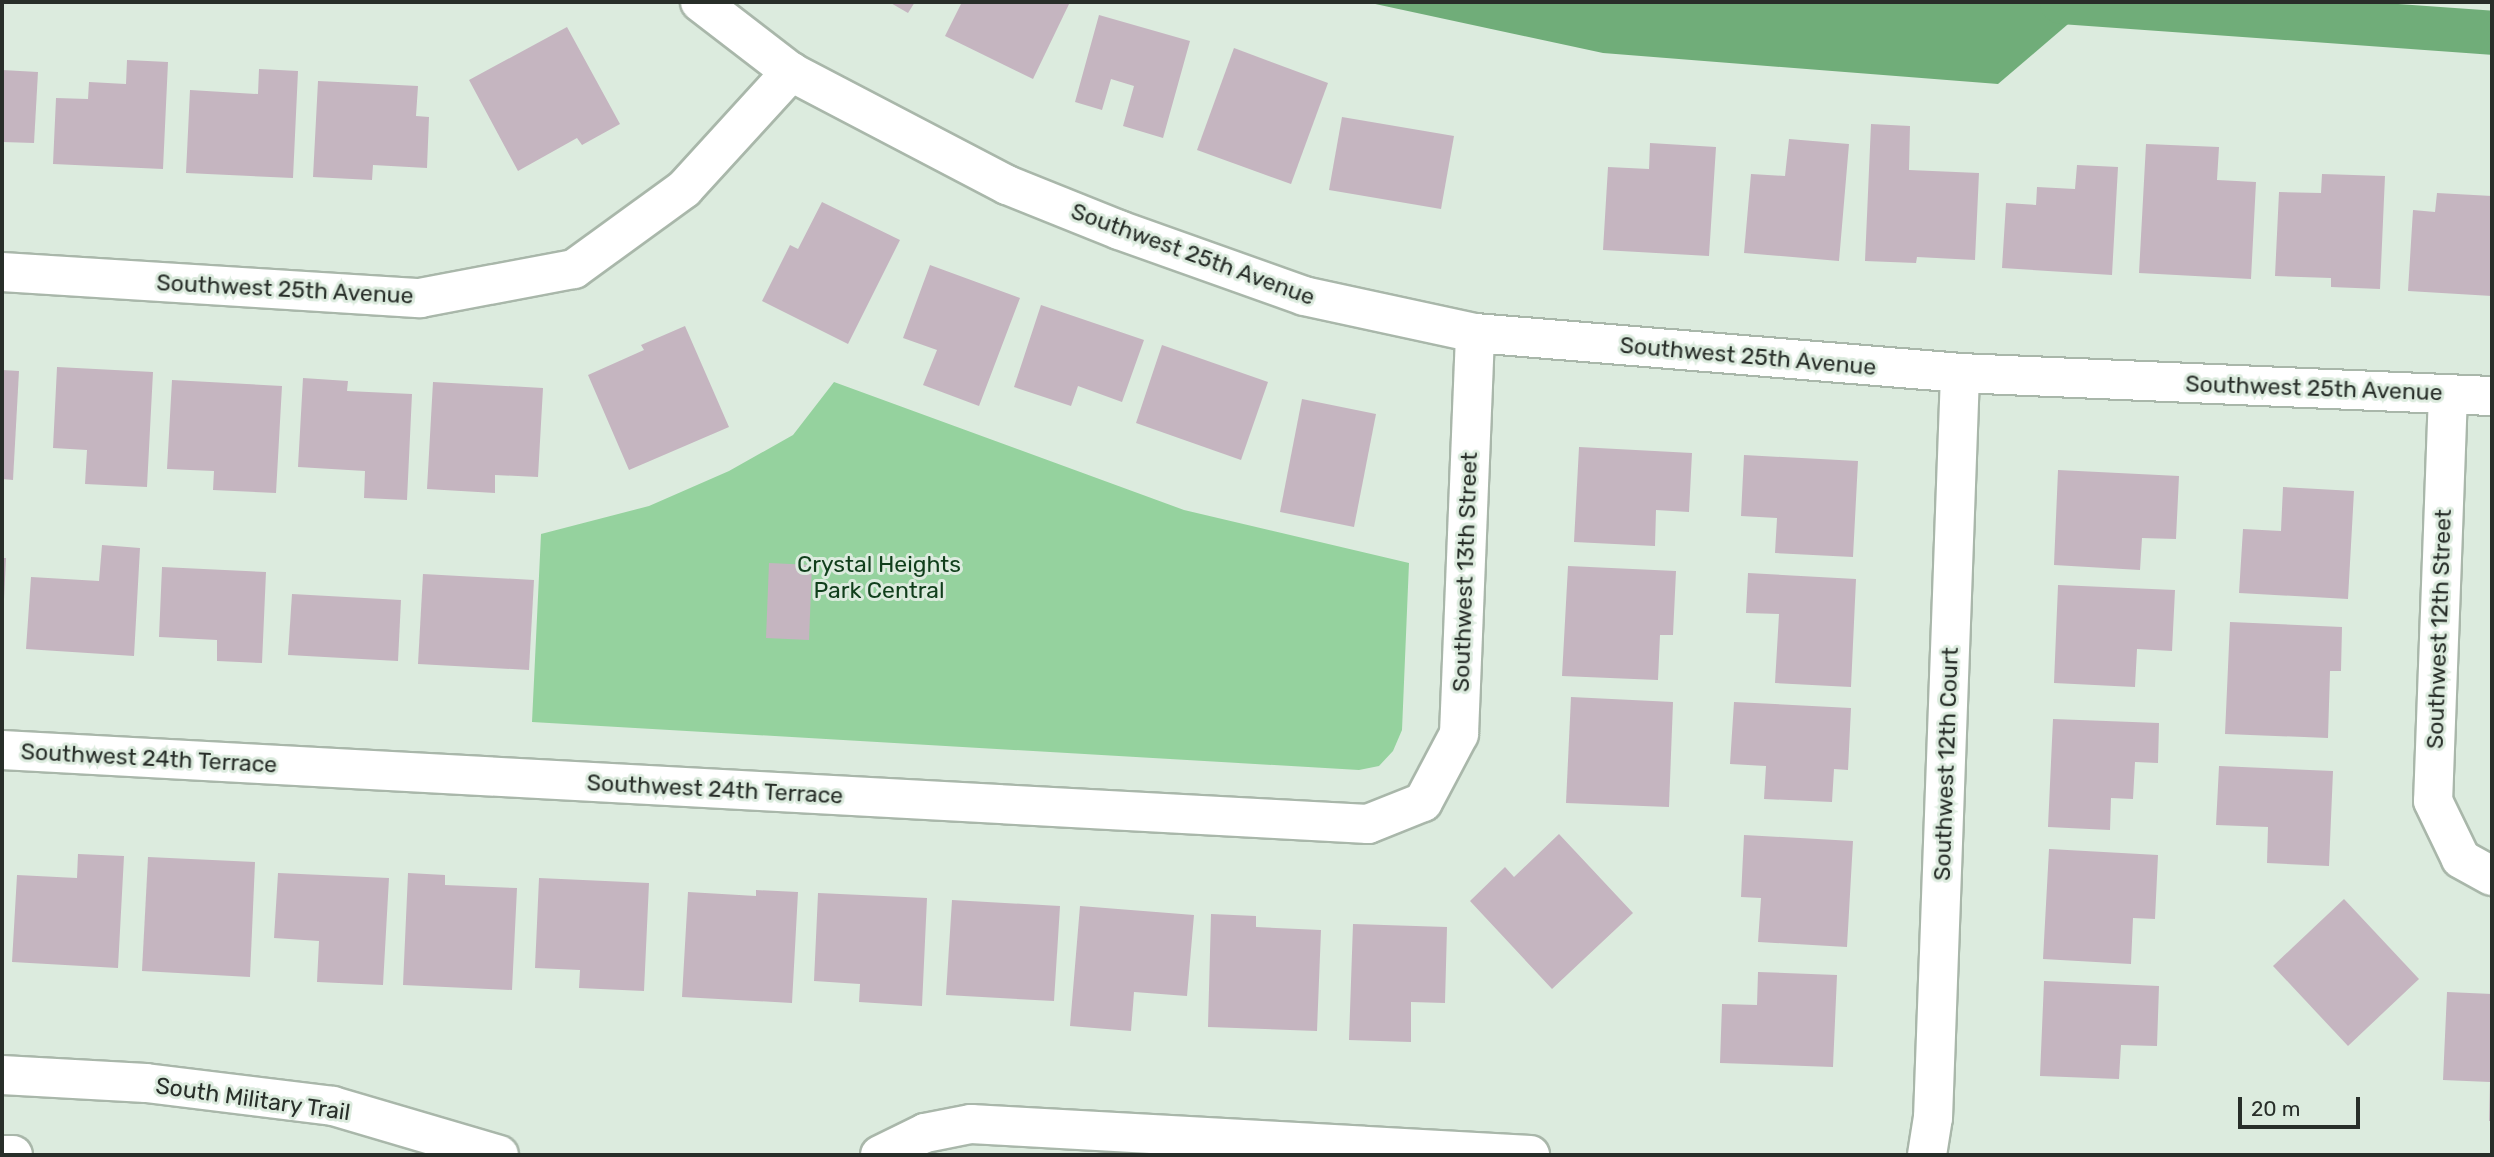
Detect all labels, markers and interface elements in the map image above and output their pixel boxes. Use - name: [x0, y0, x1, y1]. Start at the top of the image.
- street label: Southwest 25th Avenue: [1067, 197, 1319, 311]
- street label: Southwest 25th Avenue: [156, 268, 414, 310]
- street label: Southwest 25th Avenue: [1618, 331, 1878, 381]
- street label: Southwest 25th Avenue: [2185, 370, 2443, 406]
- street label: Southwest 13th Street: [1447, 451, 1483, 693]
- street label: Southwest 12th Street: [2421, 509, 2457, 749]
- park label: Crystal Heights Park Central: [797, 550, 961, 604]
- street label: Southwest 12th Court: [1928, 647, 1964, 881]
- street label: Southwest 24th Terrace: [20, 737, 278, 779]
- street label: Southwest 24th Terrace: [586, 768, 844, 810]
- street label: South Military Trail: [153, 1072, 353, 1126]
- scale bar: [2242, 1084, 2364, 1128]
- text: 20 m: [2251, 1096, 2300, 1121]

